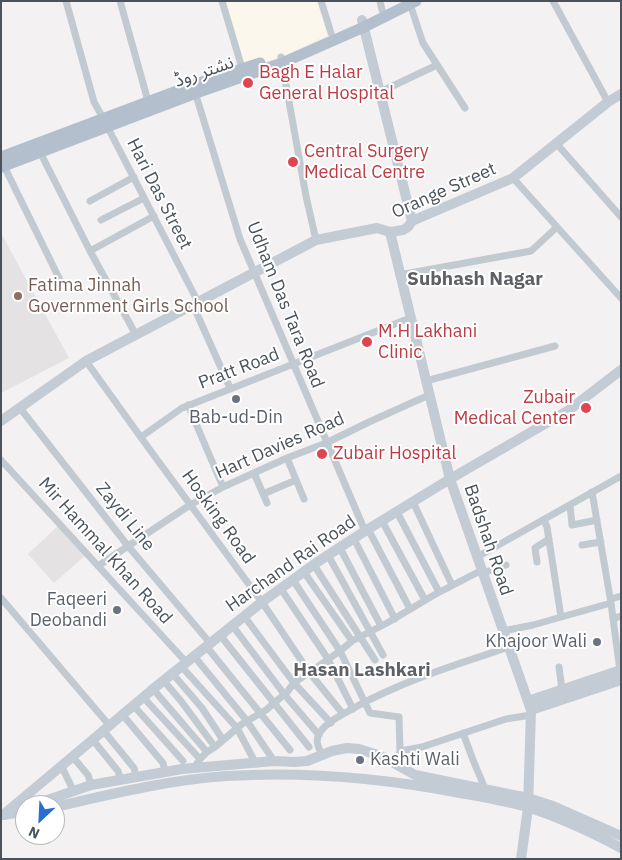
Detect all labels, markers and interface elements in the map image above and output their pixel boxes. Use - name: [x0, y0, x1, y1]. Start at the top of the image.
- street label: نشتر روڈ: [171, 52, 237, 92]
- place label: Bagh E Halar General Hospital: [259, 62, 394, 104]
- marker: Bagh E Halar General Hospital: [241, 76, 255, 90]
- street label: Hari Das Street: [122, 135, 196, 253]
- place label: Central Surgery Medical Centre: [304, 141, 429, 183]
- marker: Central Surgery Medical Centre: [286, 155, 300, 169]
- street label: Orange Street: [388, 158, 500, 224]
- street label: Udham Das Tara Road: [242, 219, 328, 391]
- district label: Subhash Nagar: [407, 269, 543, 291]
- place label: Fatima Jinnah Government Girls School: [28, 275, 229, 318]
- marker: Fatima Jinnah Government Girls School: [12, 290, 24, 302]
- place label: M.H Lakhani Clinic: [378, 321, 477, 364]
- marker: M.H Lakhani Clinic: [360, 335, 374, 349]
- street label: Pratt Road: [195, 344, 283, 394]
- place label: Zubair Medical Center: [454, 387, 575, 429]
- marker: Bab-ud-Din: [230, 393, 242, 405]
- marker: Zubair Medical Center: [579, 401, 593, 415]
- place label: Bab-ud-Din: [189, 407, 283, 429]
- street label: Hart Davies Road: [212, 408, 348, 484]
- place label: Zubair Hospital: [333, 443, 456, 465]
- marker: Zubair Hospital: [315, 447, 329, 461]
- street label: Hosking Road: [177, 466, 259, 568]
- street label: Mir Hammal Khan Road: [34, 473, 176, 629]
- street label: Zaydi Line: [91, 478, 159, 556]
- street label: Badshah Road: [459, 482, 517, 598]
- street label: Harchand Rai Road: [222, 511, 360, 617]
- place label: Faqeeri Deobandi: [30, 589, 107, 632]
- marker: Faqeeri Deobandi: [111, 604, 123, 616]
- place label: Khajoor Wali: [485, 631, 587, 653]
- marker: Khajoor Wali: [591, 636, 603, 648]
- district label: Hasan Lashkari: [293, 660, 431, 682]
- place label: Kashti Wali: [370, 749, 460, 771]
- marker: Kashti Wali: [354, 754, 366, 766]
- north arrow: [15, 795, 65, 845]
- text: N: [26, 822, 42, 843]

